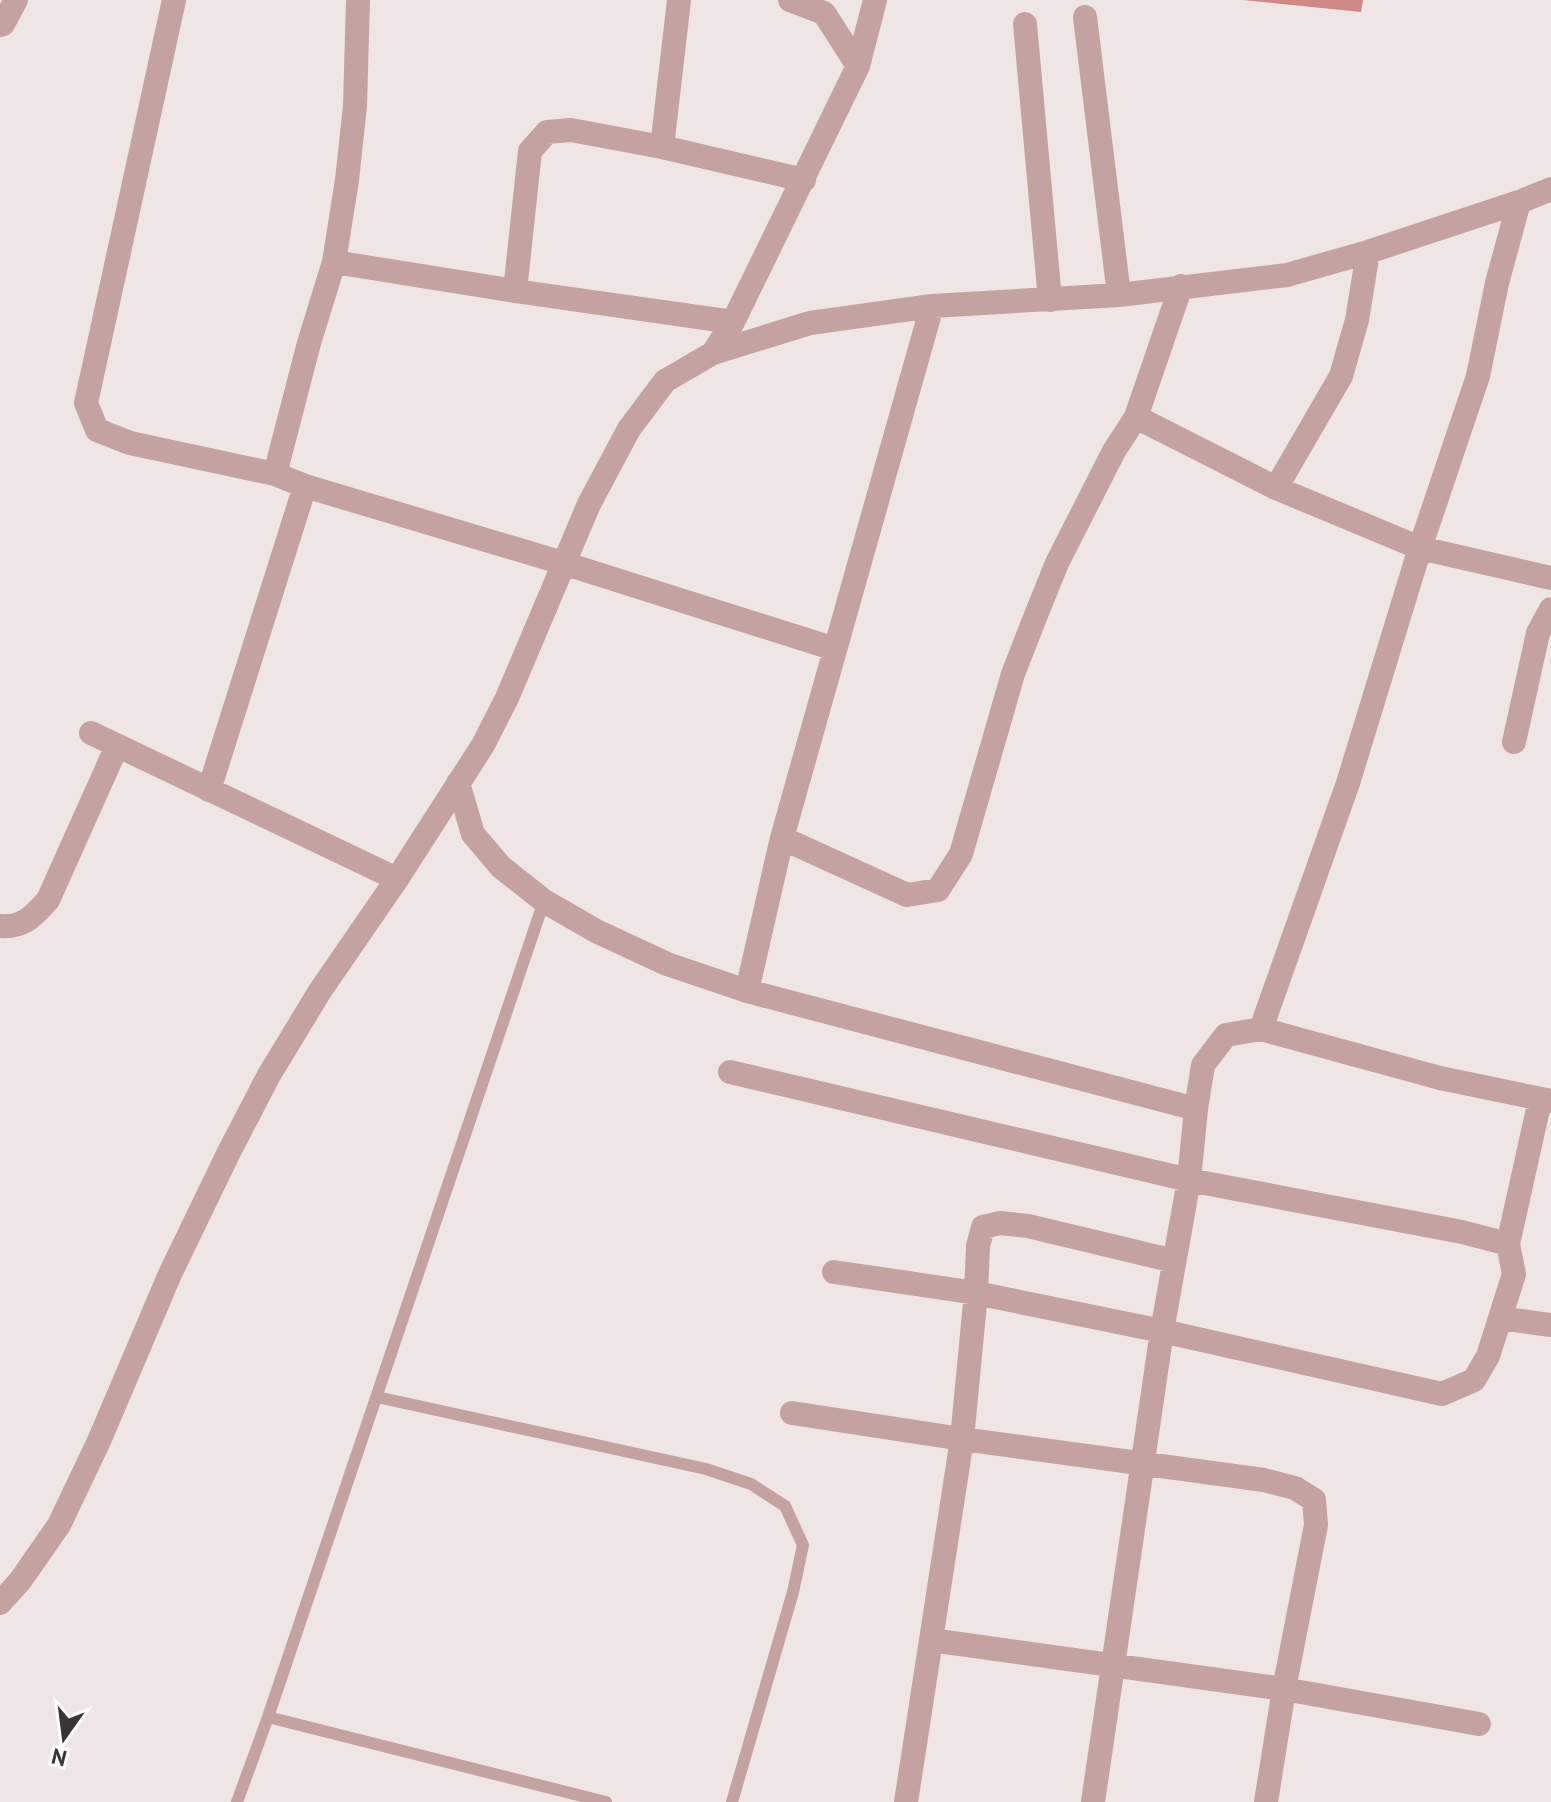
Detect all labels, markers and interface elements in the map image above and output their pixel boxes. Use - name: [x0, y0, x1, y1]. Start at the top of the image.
- north arrow: [24, 1698, 104, 1778]
- text: N: [49, 1742, 70, 1773]

